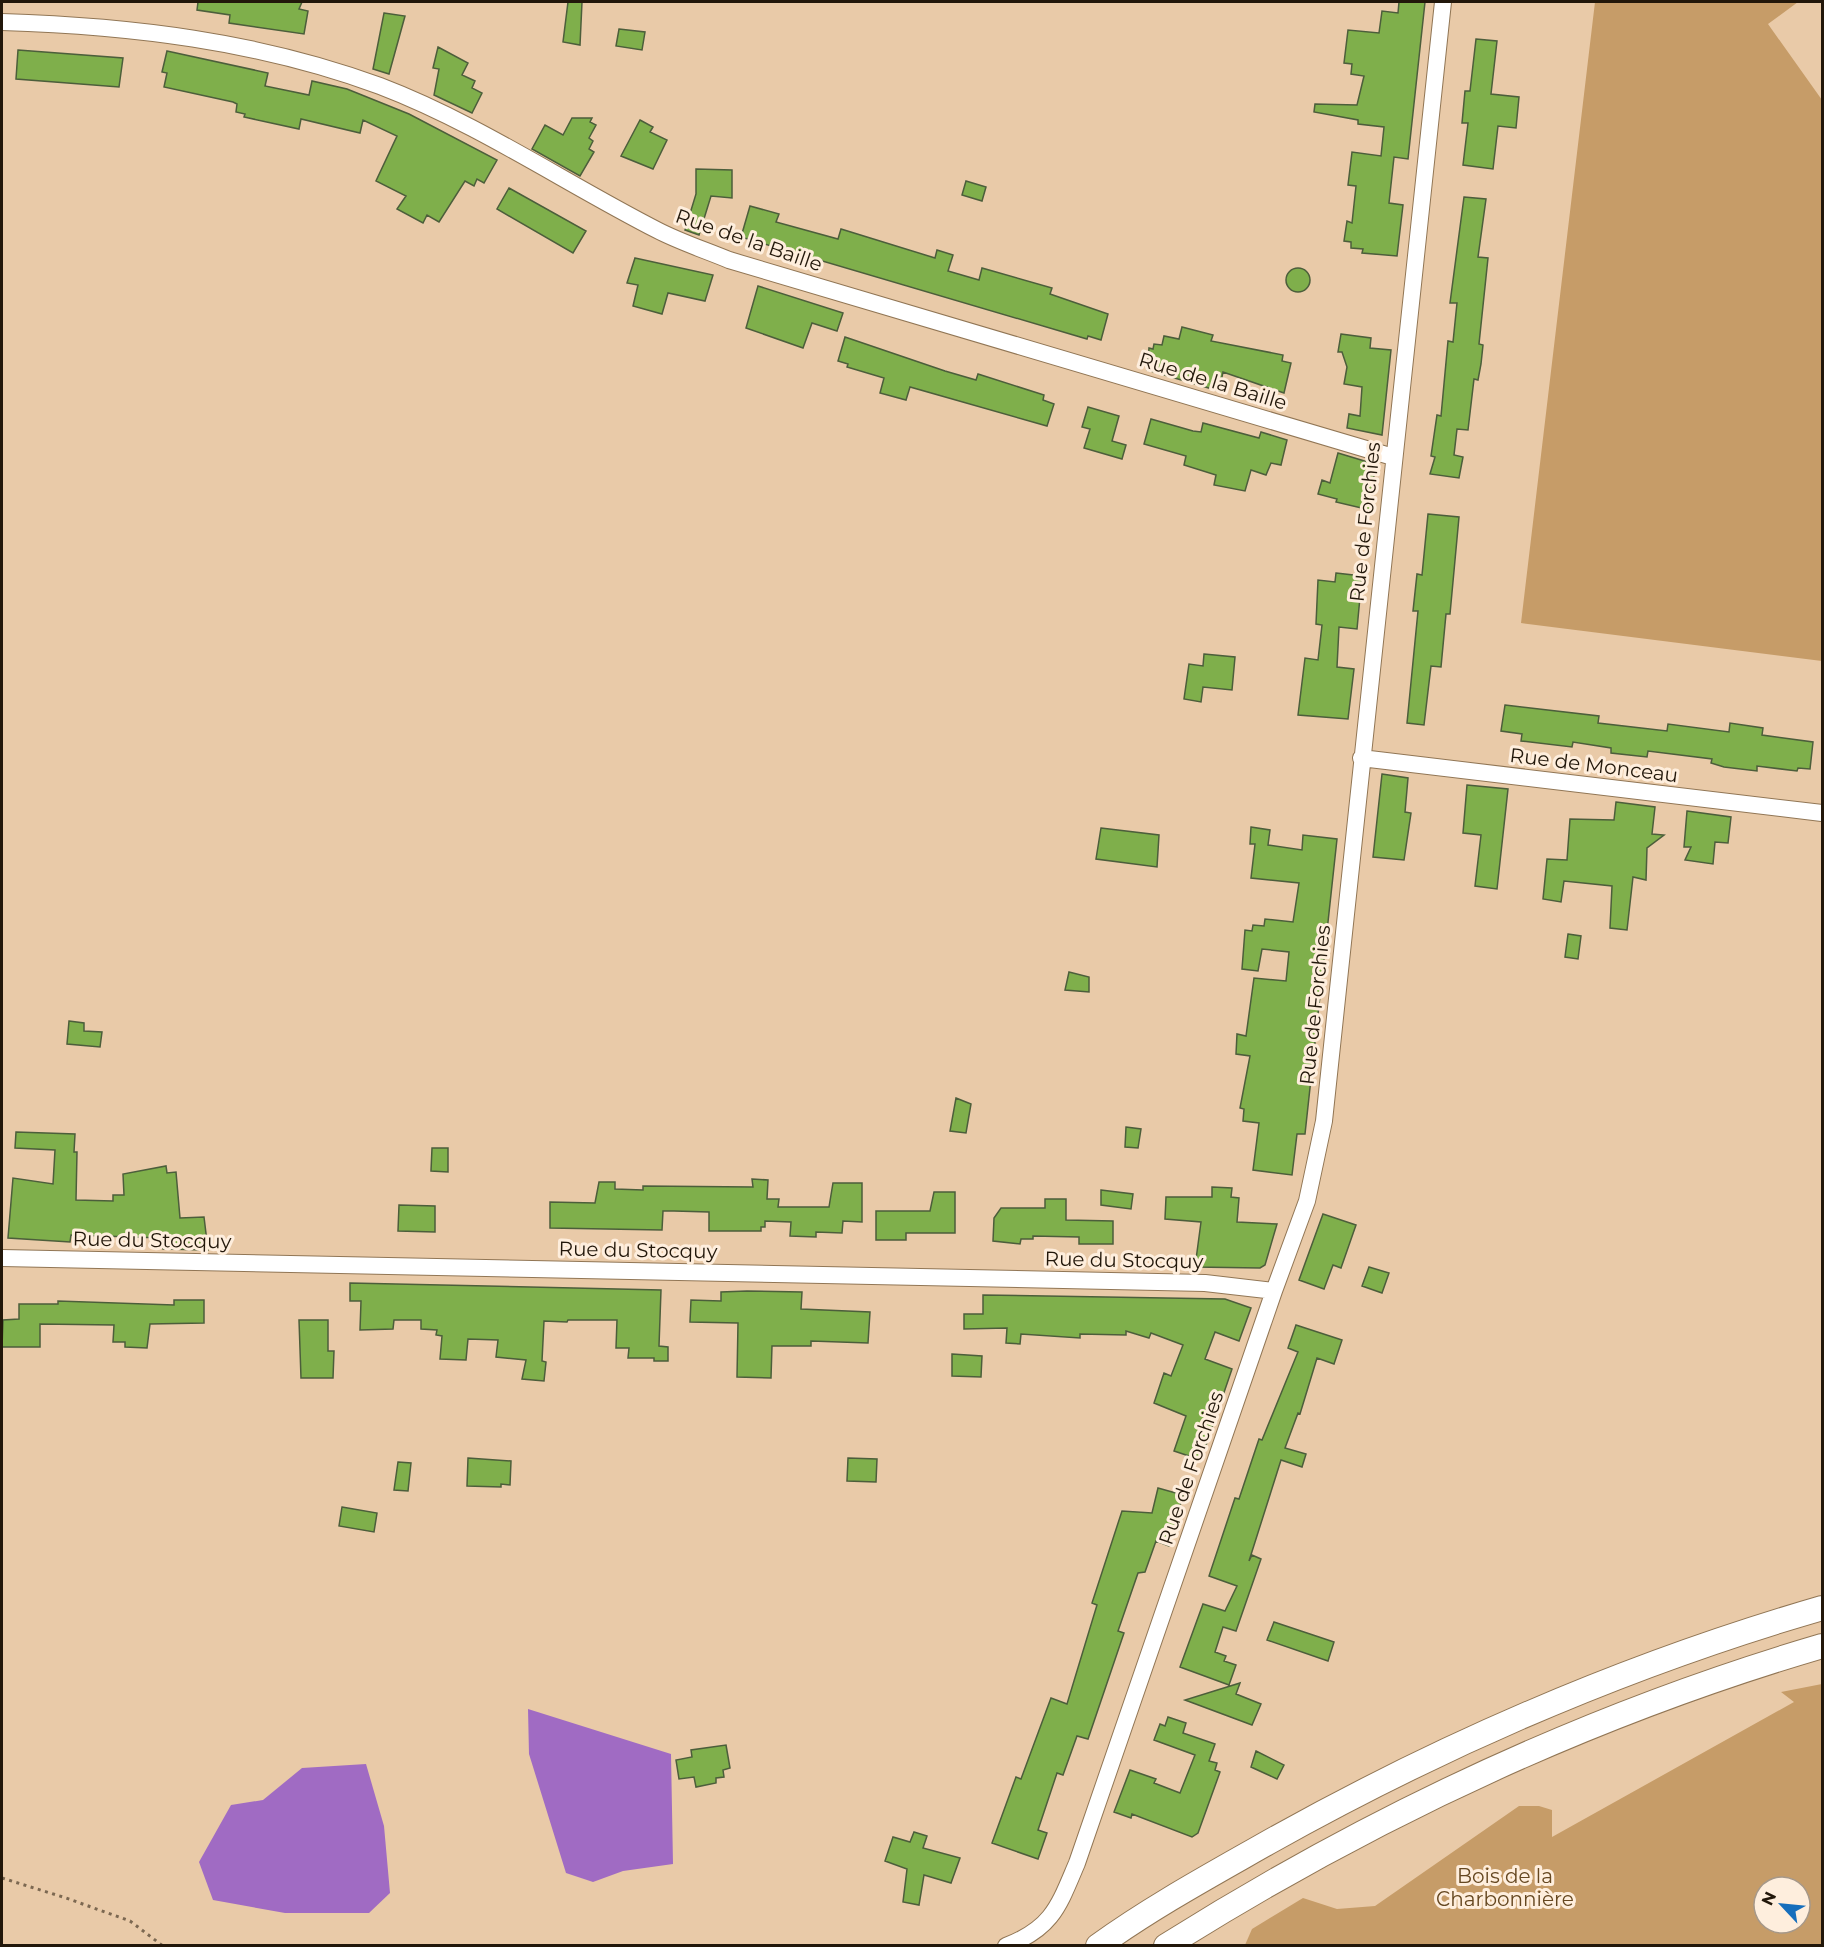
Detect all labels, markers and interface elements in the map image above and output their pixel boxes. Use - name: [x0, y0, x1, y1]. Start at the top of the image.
- street label: Rue de la Baille: [672, 204, 826, 276]
- street label: Rue de la Baille: [1136, 347, 1290, 415]
- street label: Rue de Forchies: [1345, 441, 1385, 603]
- street label: Rue de Monceau: [1508, 743, 1680, 787]
- street label: Rue de Forchies: [1295, 924, 1335, 1086]
- street label: Rue du Stocquy: [72, 1227, 232, 1253]
- street label: Rue du Stocquy: [558, 1237, 718, 1263]
- street label: Rue du Stocquy: [1044, 1247, 1204, 1273]
- street label: Rue de Forchies: [1154, 1388, 1229, 1548]
- park label: Bois de la Charbonnière: [1436, 1864, 1574, 1911]
- north arrow: [1752, 1875, 1812, 1935]
- text: N: [1758, 1889, 1780, 1909]

